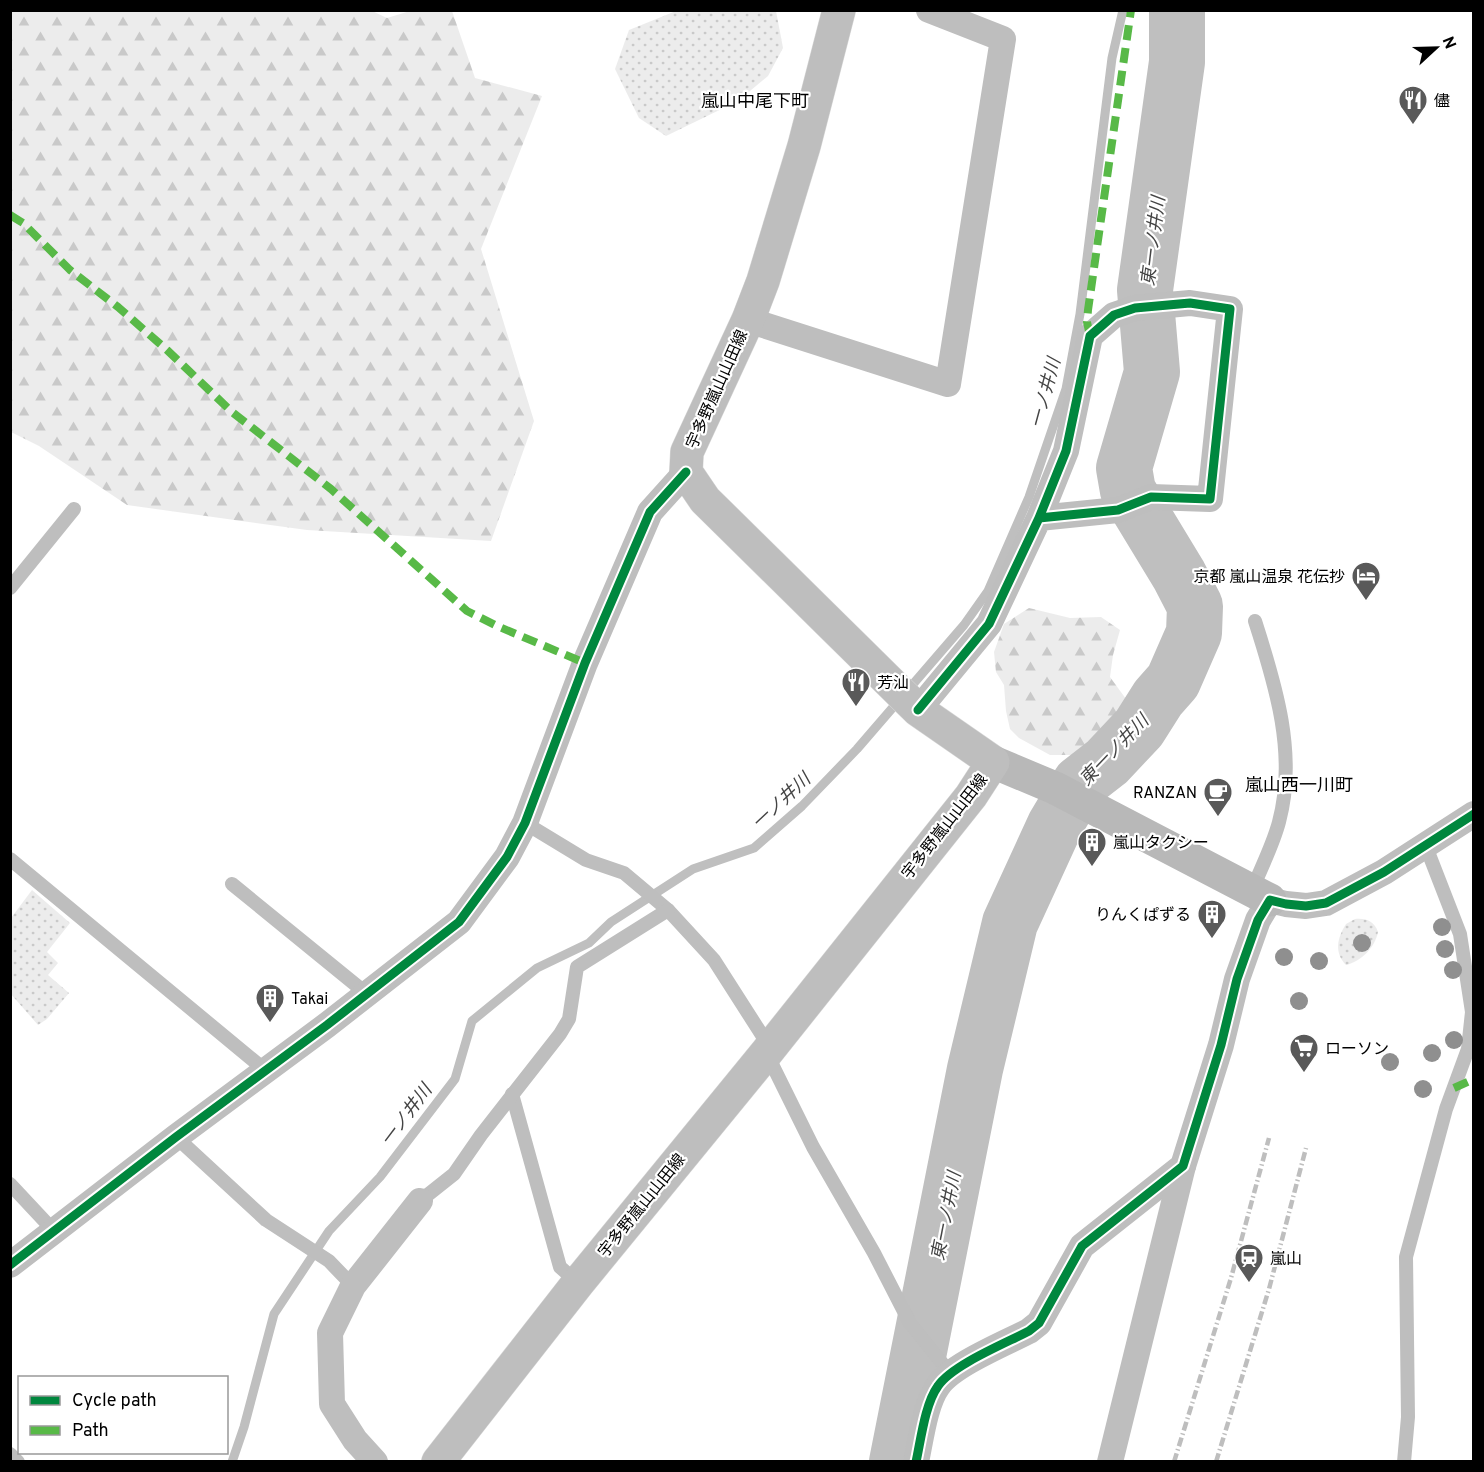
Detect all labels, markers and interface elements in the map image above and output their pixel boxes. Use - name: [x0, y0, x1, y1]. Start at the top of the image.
- north arrow: [1406, 18, 1466, 78]
- text: N: [1437, 34, 1459, 52]
- restaurant icon: 儘: [1397, 84, 1429, 126]
- district label: 嵐山中尾下町: [701, 91, 809, 114]
- place label: 儘: [1434, 92, 1450, 112]
- water label: 東一ノ井川: [1138, 193, 1172, 287]
- street label: 宇多野嵐山山田線: [683, 327, 753, 452]
- water label: 一ノ井川: [1026, 354, 1067, 431]
- hotel icon: 京都 嵐山温泉 花伝抄: [1350, 560, 1382, 602]
- place label: 京都 嵐山温泉 花伝抄: [1193, 568, 1345, 588]
- restaurant icon: 芳汕: [840, 666, 872, 708]
- place label: 芳汕: [877, 674, 909, 694]
- water label: 東一ノ井川: [1076, 709, 1156, 791]
- water label: 一ノ井川: [748, 768, 818, 835]
- street label: 宇多野嵐山山田線: [898, 771, 993, 884]
- district label: 嵐山西一川町: [1245, 775, 1353, 798]
- cafe icon: RANZAN: [1202, 776, 1234, 818]
- place label: RANZAN: [1133, 784, 1197, 804]
- building icon: 嵐山タクシー: [1076, 826, 1108, 868]
- place label: 嵐山タクシー: [1113, 834, 1209, 854]
- building icon: りんくぱずる: [1196, 898, 1228, 940]
- place label: りんくぱずる: [1095, 906, 1191, 926]
- building icon: Takai: [254, 982, 286, 1024]
- place label: Takai: [291, 990, 328, 1010]
- supermarket icon: ローソン: [1288, 1032, 1320, 1074]
- place label: ローソン: [1325, 1040, 1389, 1060]
- water label: 一ノ井川: [376, 1079, 439, 1152]
- street label: 宇多野嵐山山田線: [595, 1150, 691, 1262]
- water label: 東一ノ井川: [928, 1168, 968, 1263]
- station icon: 嵐山: [1233, 1242, 1265, 1284]
- place label: 嵐山: [1270, 1250, 1302, 1270]
- legend: [18, 1376, 228, 1454]
- text: Cycle path: [72, 1390, 157, 1413]
- text: Path: [72, 1420, 109, 1443]

